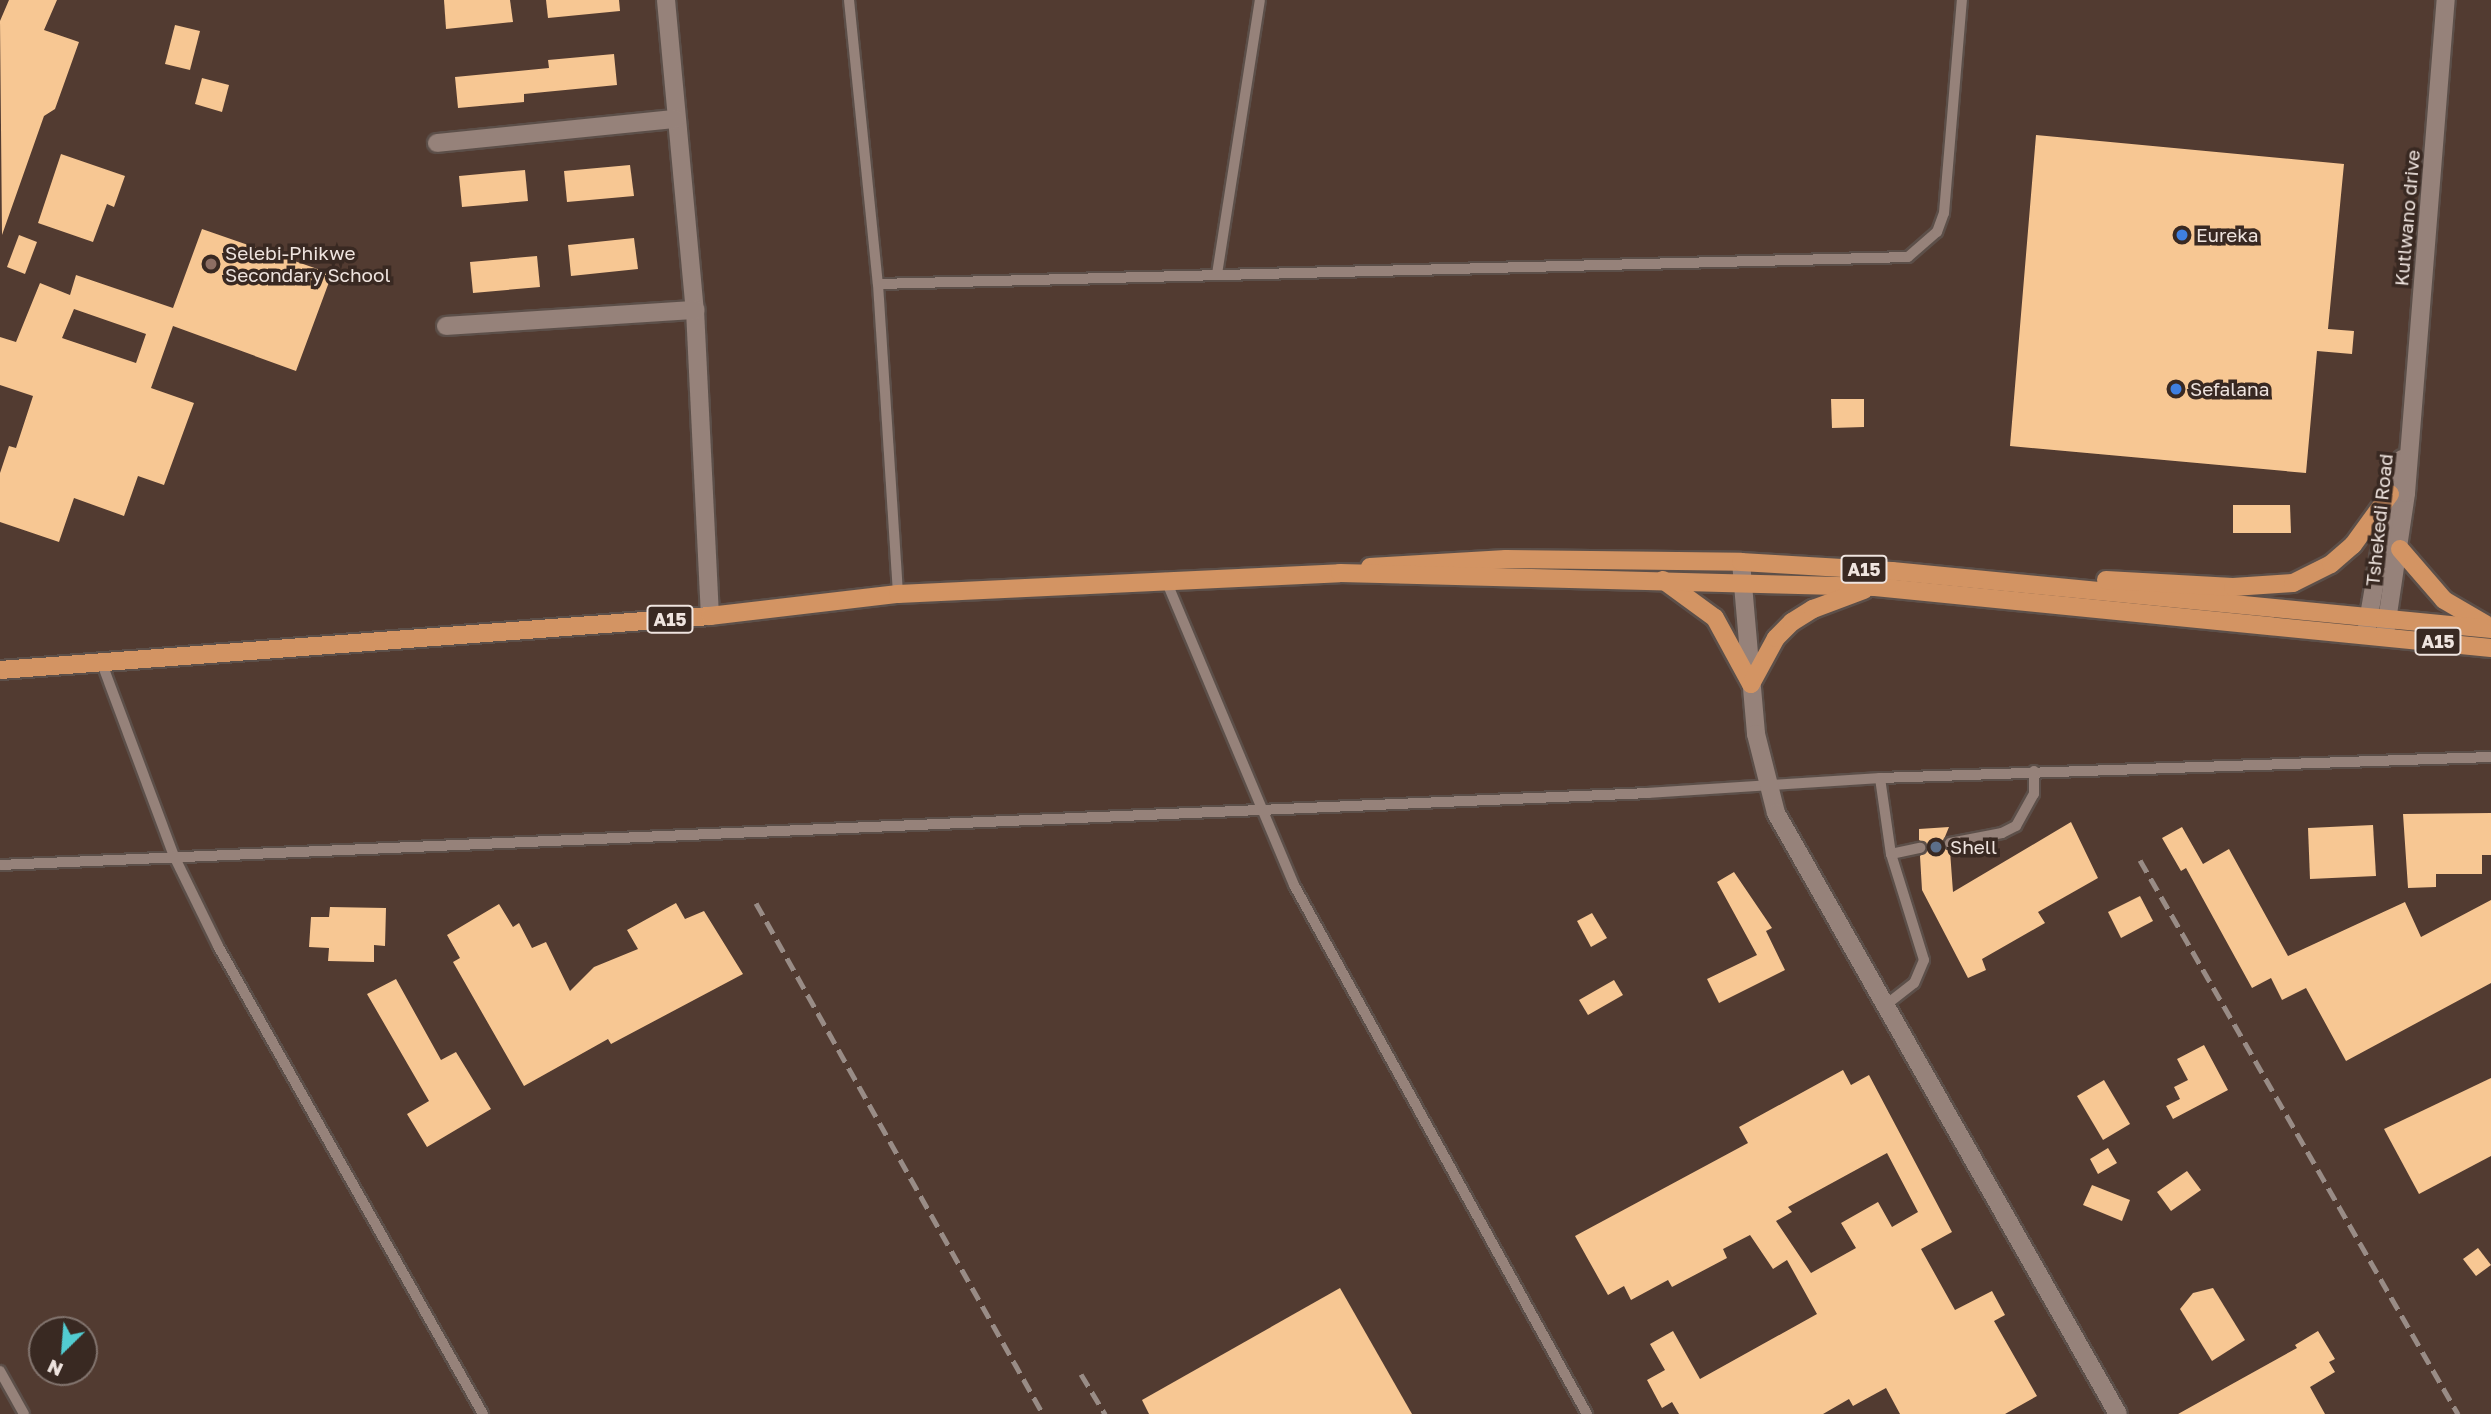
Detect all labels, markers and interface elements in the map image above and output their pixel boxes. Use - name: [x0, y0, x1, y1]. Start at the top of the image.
- street label: Kutlwano drive: [2390, 149, 2424, 287]
- place label: Eureka: [2196, 224, 2259, 246]
- marker: Eureka: [2174, 227, 2190, 243]
- place label: Selebi-Phikwe Secondary School: [225, 242, 390, 286]
- marker: Selebi-Phikwe Secondary School: [203, 256, 219, 272]
- place label: Sefalana: [2190, 378, 2270, 400]
- marker: Sefalana: [2168, 381, 2184, 397]
- street label: Tshekedi Road: [2361, 453, 2397, 587]
- road number: A15: [1840, 554, 1888, 584]
- road number: A15: [646, 604, 694, 634]
- road number: A15: [2414, 626, 2462, 656]
- place label: Shell: [1950, 836, 1997, 858]
- marker: Shell: [1928, 839, 1944, 855]
- north arrow: [28, 1316, 98, 1386]
- text: N: [43, 1355, 66, 1382]

